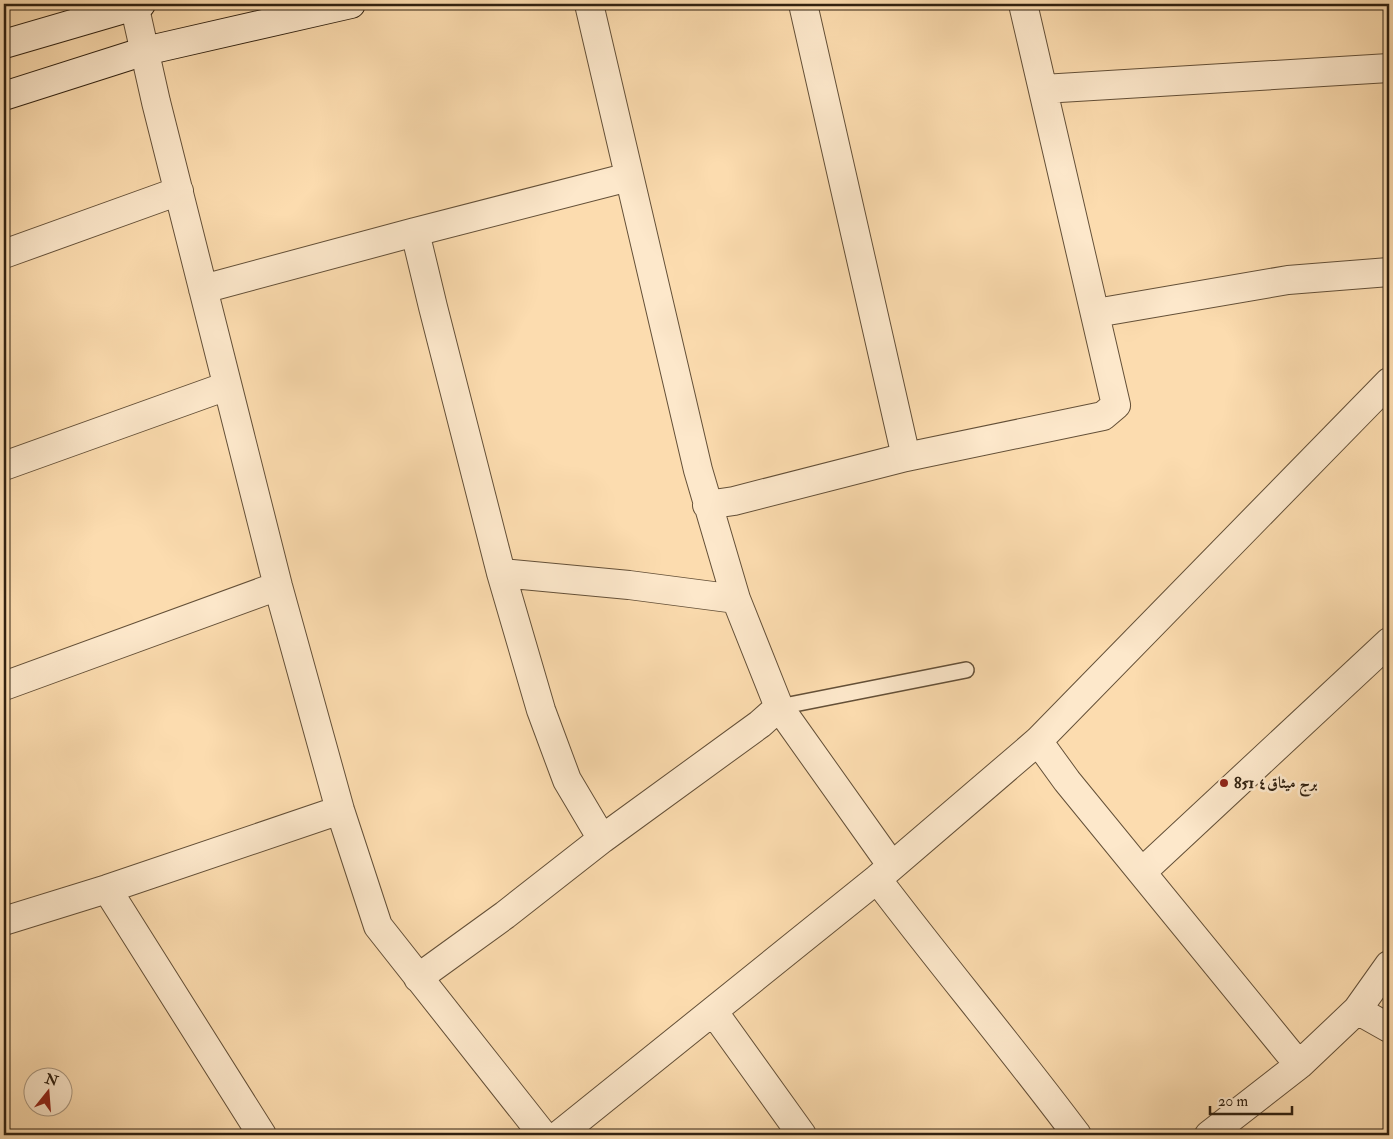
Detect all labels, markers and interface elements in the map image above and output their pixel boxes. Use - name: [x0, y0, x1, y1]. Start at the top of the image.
- place label: برج ميثاق٤ 851: [1234, 773, 1317, 797]
- marker: برج ميثاق٤ 851: [1218, 777, 1230, 789]
- north arrow: [22, 1066, 72, 1116]
- text: N: [42, 1070, 61, 1090]
- scale bar: [1210, 1084, 1293, 1116]
- text: 20 m: [1218, 1092, 1248, 1111]

